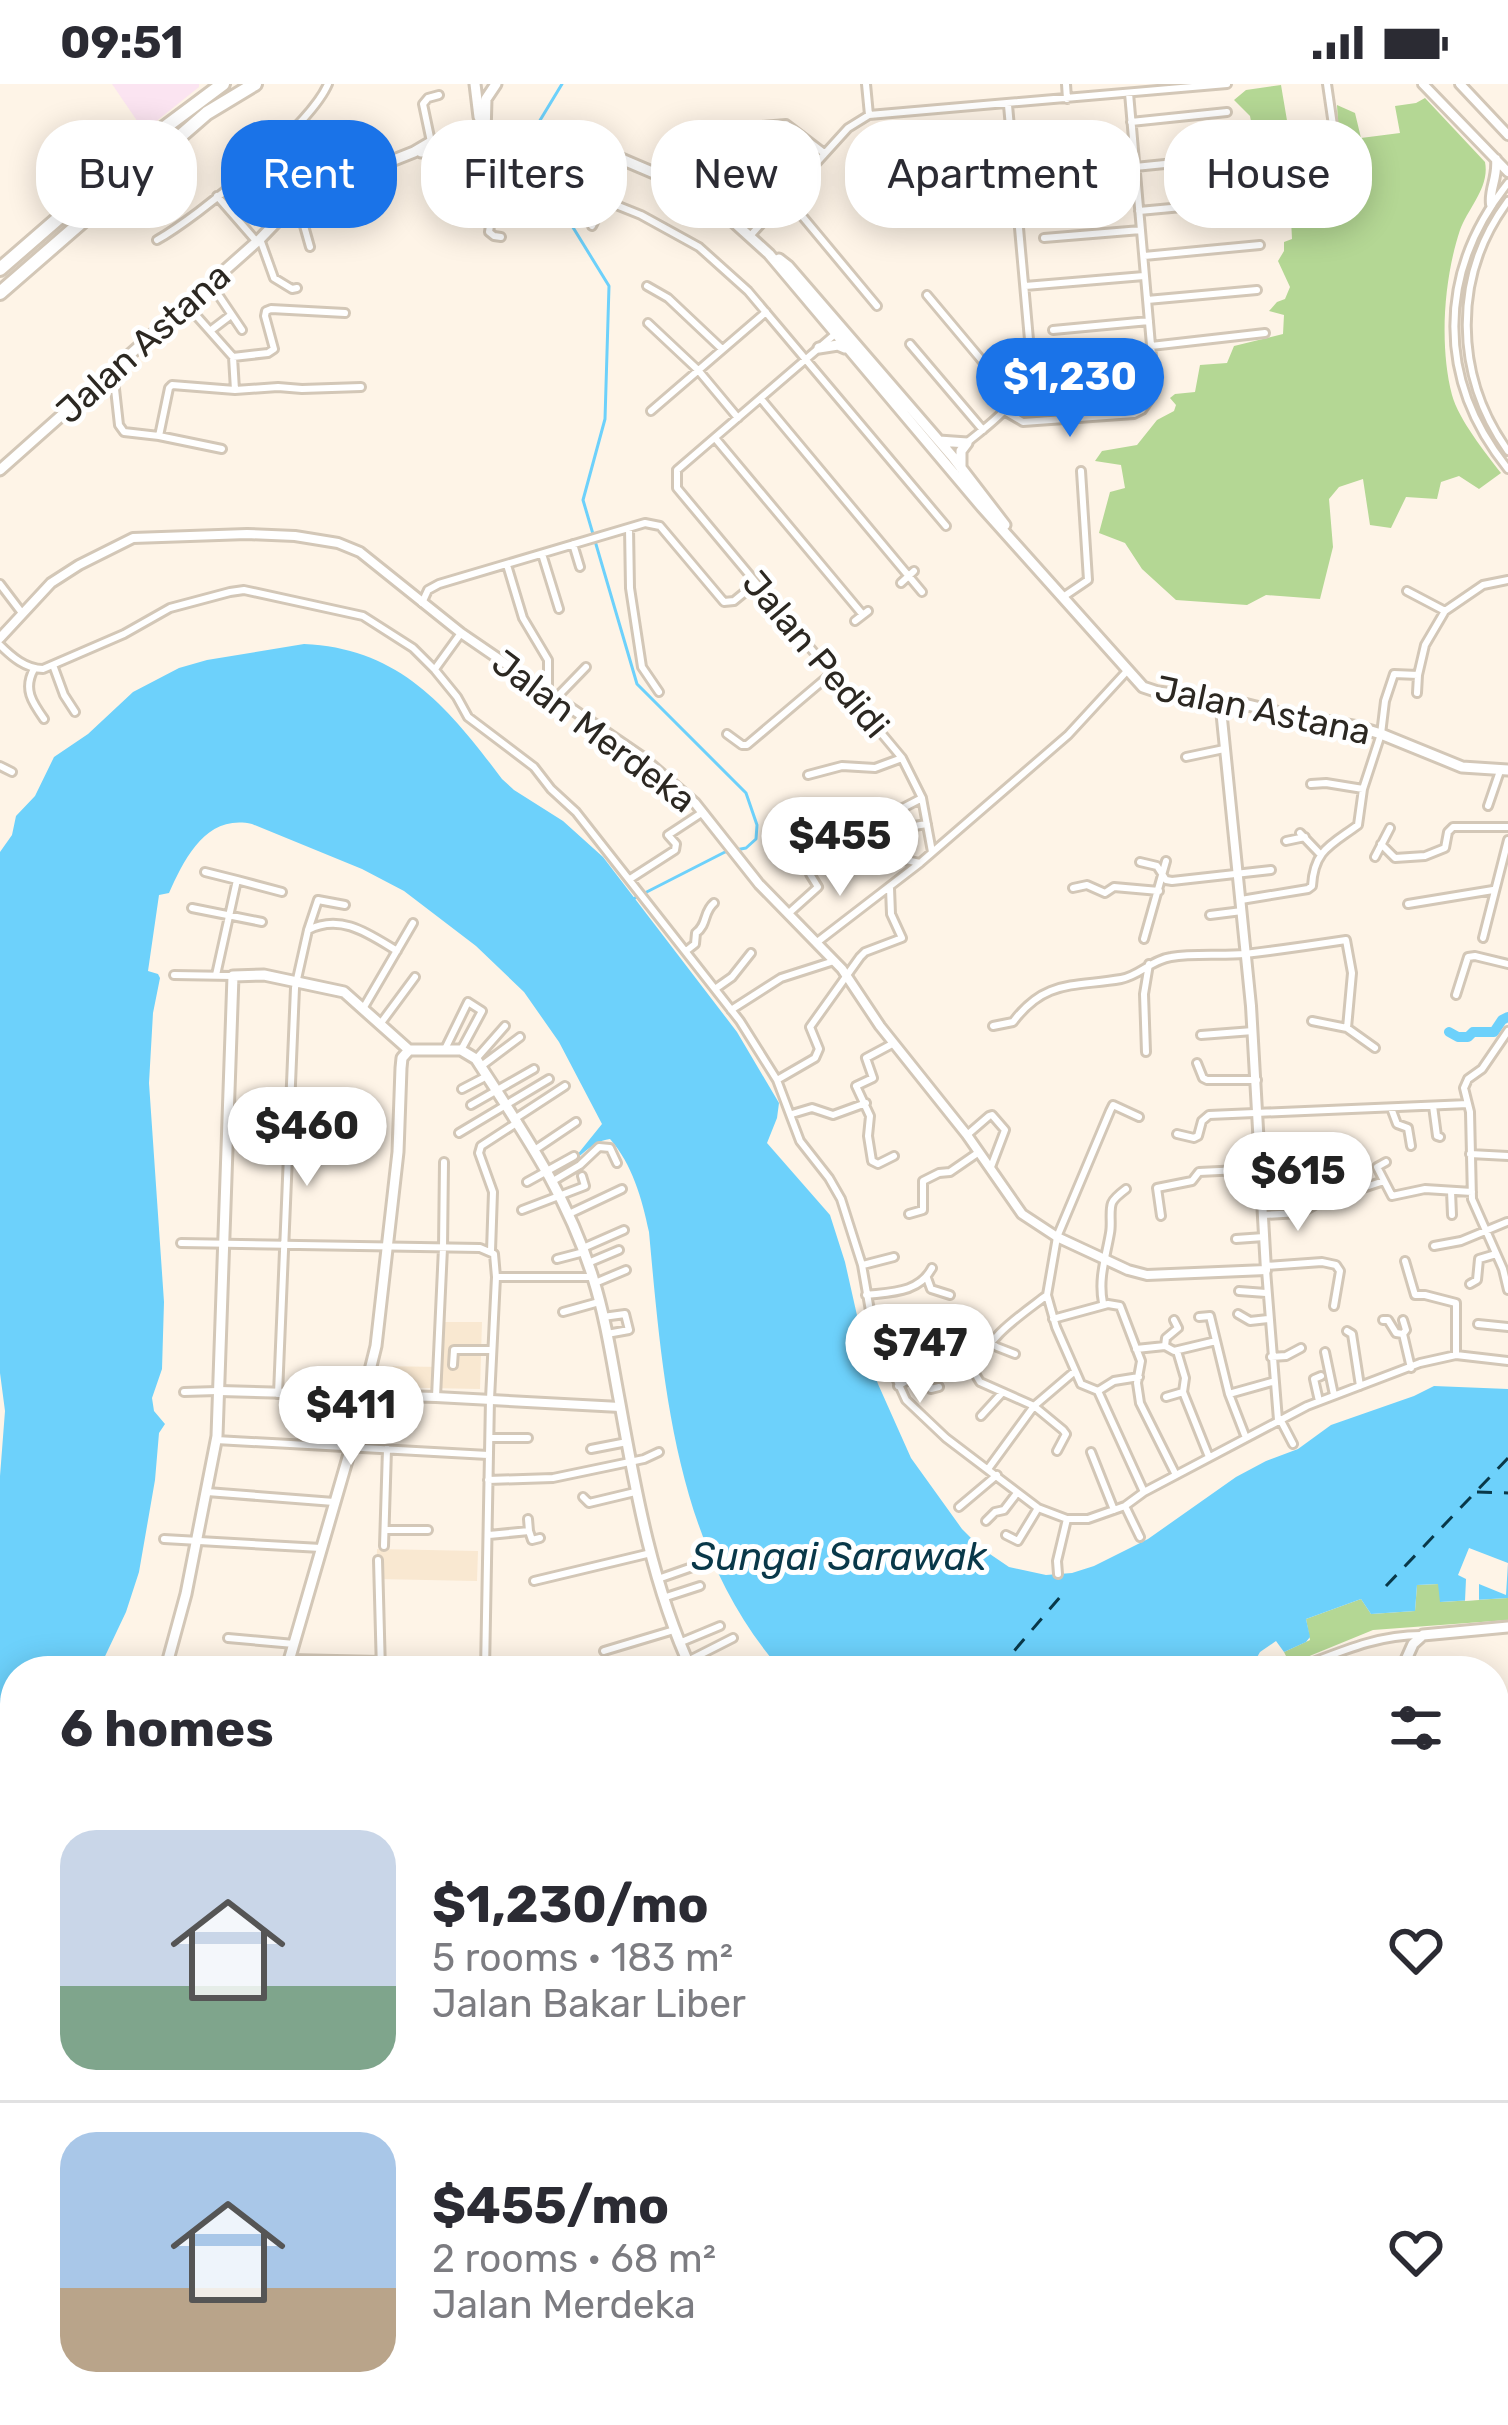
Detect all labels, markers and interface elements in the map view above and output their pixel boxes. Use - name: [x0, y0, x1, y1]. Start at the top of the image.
- text: 09:51: [60, 16, 184, 69]
- chip: Buy: [36, 120, 197, 228]
- chip: Rent: [221, 120, 397, 228]
- chip: Filters: [421, 120, 627, 228]
- chip: New: [651, 120, 821, 228]
- chip: Apartment: [845, 120, 1140, 228]
- chip: House: [1164, 120, 1372, 228]
- street label: Jalan Astana: [47, 254, 239, 432]
- pin: $1,230: [972, 338, 1168, 440]
- text: $1,230: [1003, 354, 1137, 400]
- street label: Jalan Pedidi: [734, 562, 898, 746]
- street label: Jalan Merdeka: [484, 641, 704, 821]
- street label: Jalan Astana: [1151, 666, 1375, 754]
- pin: $455: [769, 797, 911, 899]
- text: $455: [788, 813, 892, 859]
- pin: $460: [236, 1087, 378, 1189]
- text: $460: [255, 1103, 359, 1149]
- pin: $615: [1227, 1132, 1369, 1234]
- text: $615: [1250, 1148, 1346, 1194]
- pin: $747: [849, 1304, 991, 1406]
- text: $747: [872, 1320, 968, 1366]
- pin: $411: [280, 1366, 422, 1468]
- text: $411: [306, 1382, 396, 1428]
- water label: Sungai Sarawak: [691, 1534, 988, 1580]
- icon: filters: [1383, 1695, 1449, 1761]
- text: 6 homes: [60, 1698, 274, 1759]
- text: $1,230/mo: [432, 1874, 709, 1935]
- icon: home: [156, 1878, 300, 2022]
- icon: heart: [1383, 1917, 1449, 1983]
- text: 5 rooms · 183 m²: [432, 1935, 733, 1981]
- text: Jalan Bakar Liber: [432, 1981, 746, 2027]
- text: $455/mo: [432, 2175, 669, 2236]
- icon: home: [156, 2180, 300, 2324]
- icon: heart: [1383, 2219, 1449, 2285]
- text: 2 rooms · 68 m²: [432, 2236, 716, 2282]
- text: Jalan Merdeka: [432, 2282, 696, 2328]

